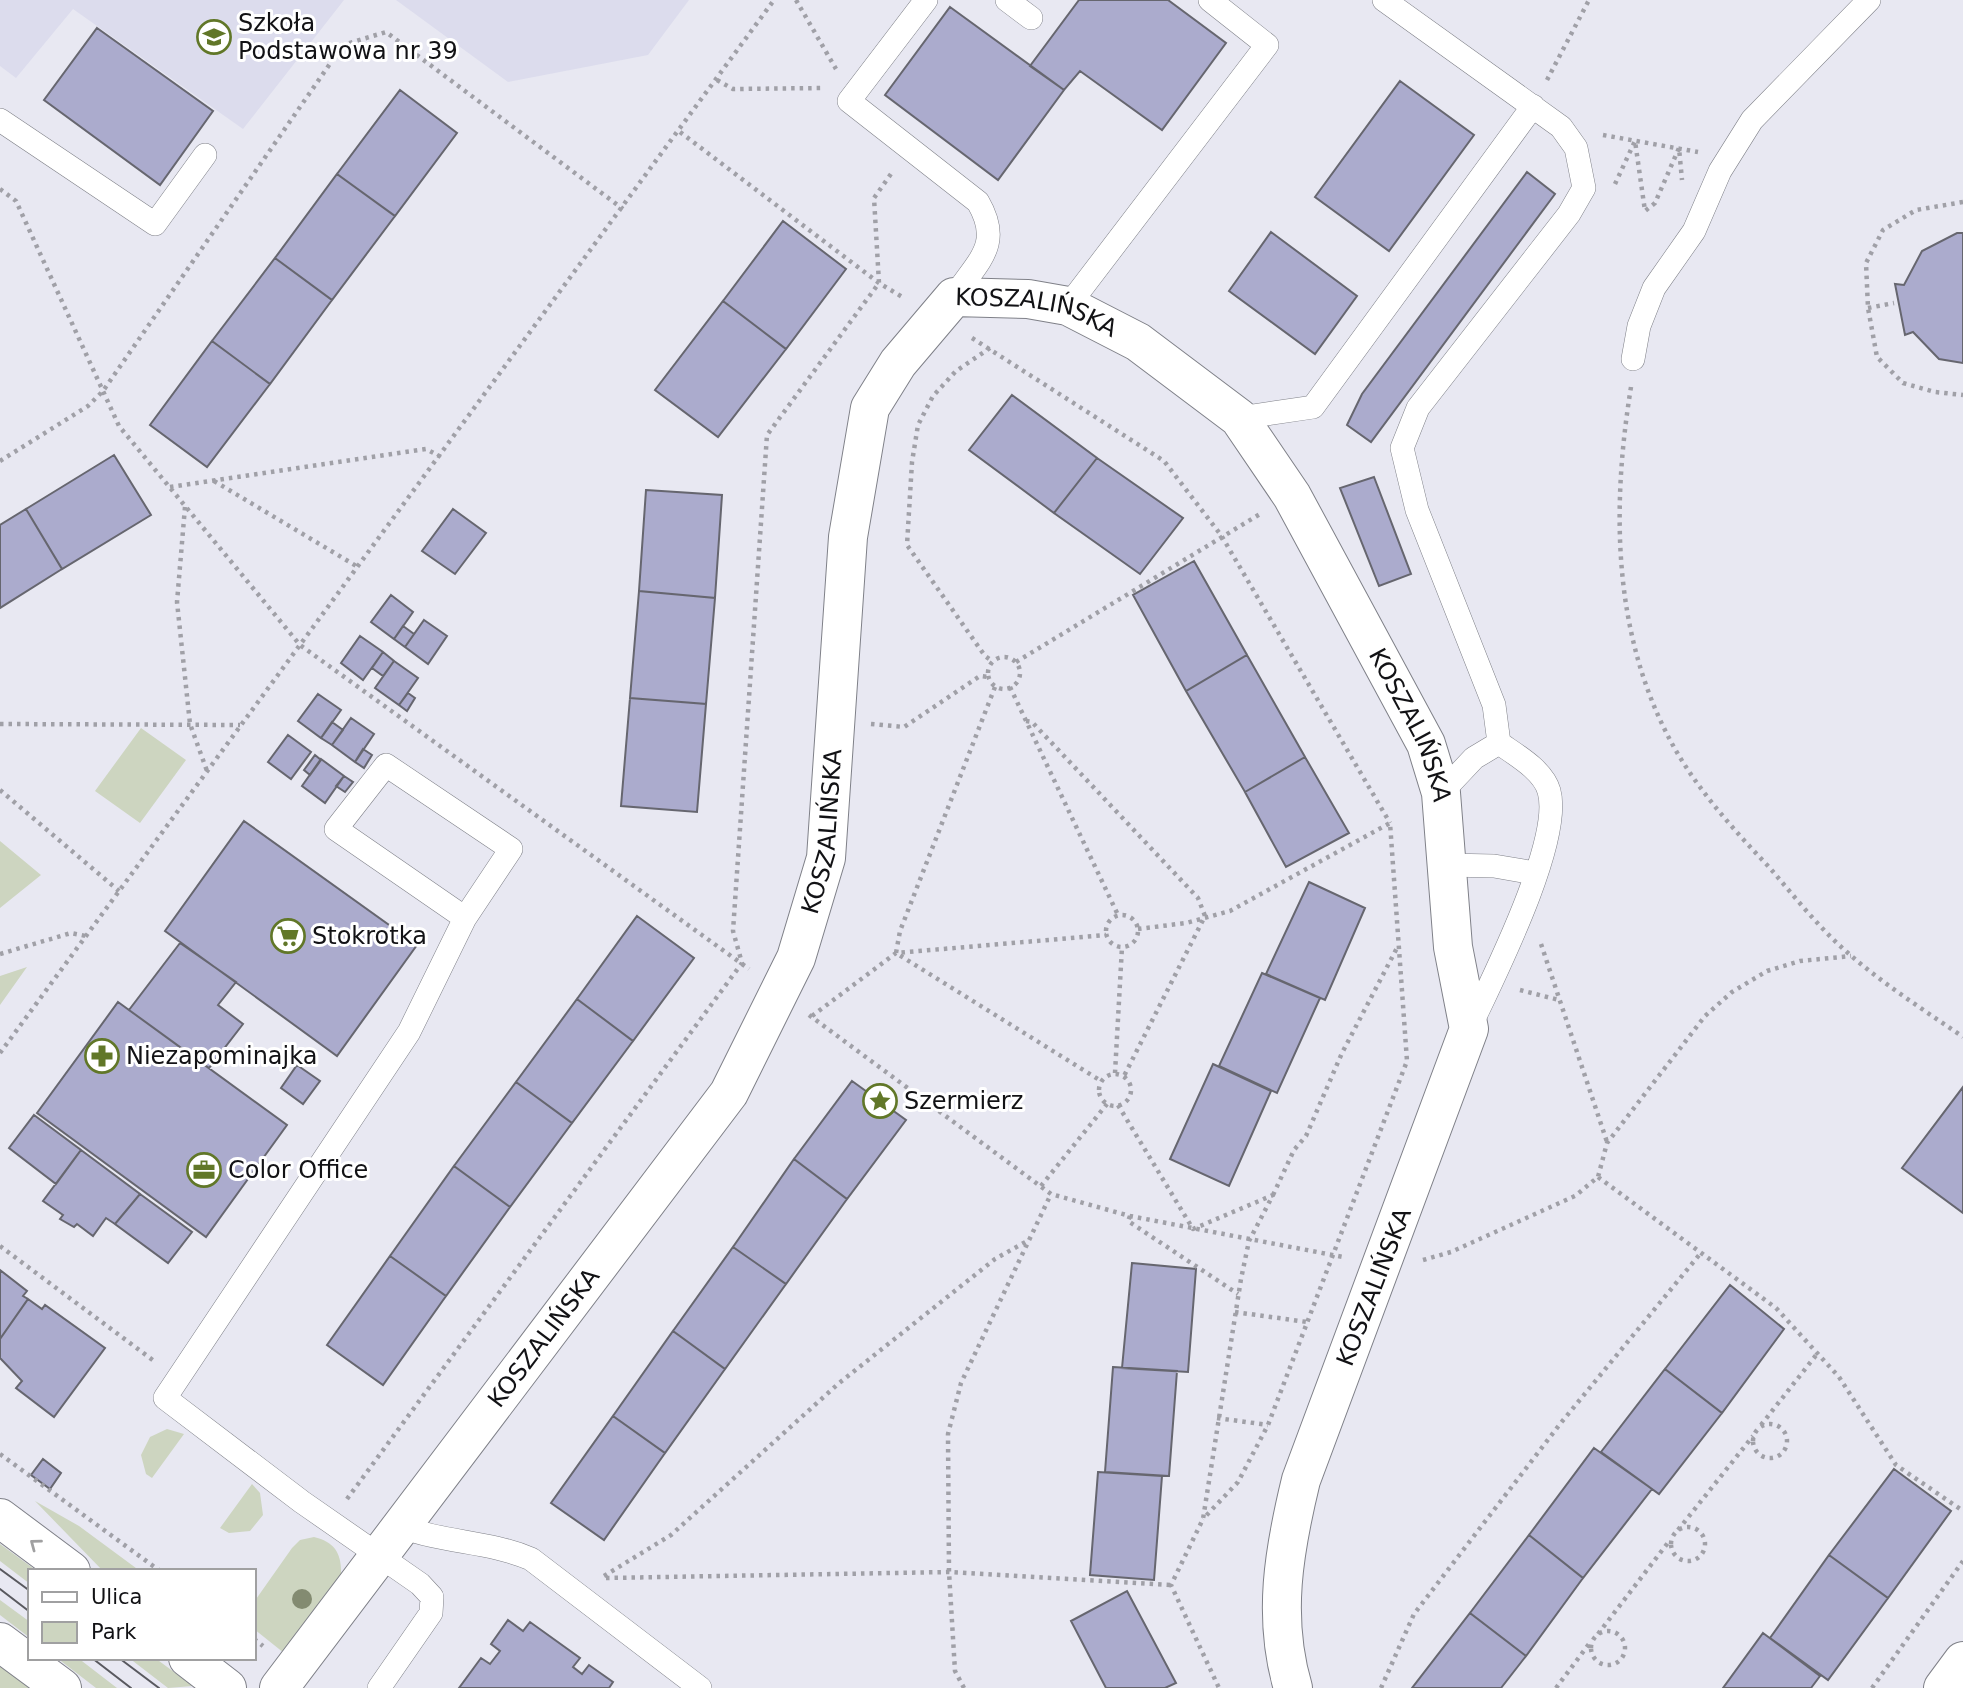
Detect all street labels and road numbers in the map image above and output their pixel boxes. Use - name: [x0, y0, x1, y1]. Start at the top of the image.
- street label: KOSZALIŃSKA: [955, 283, 1122, 343]
- street label: KOSZALIŃSKA: [1363, 644, 1456, 804]
- street label: KOSZALIŃSKA: [796, 747, 847, 917]
- street label: KOSZALIŃSKA: [1330, 1203, 1417, 1370]
- street label: KOSZALIŃSKA: [482, 1262, 606, 1413]

